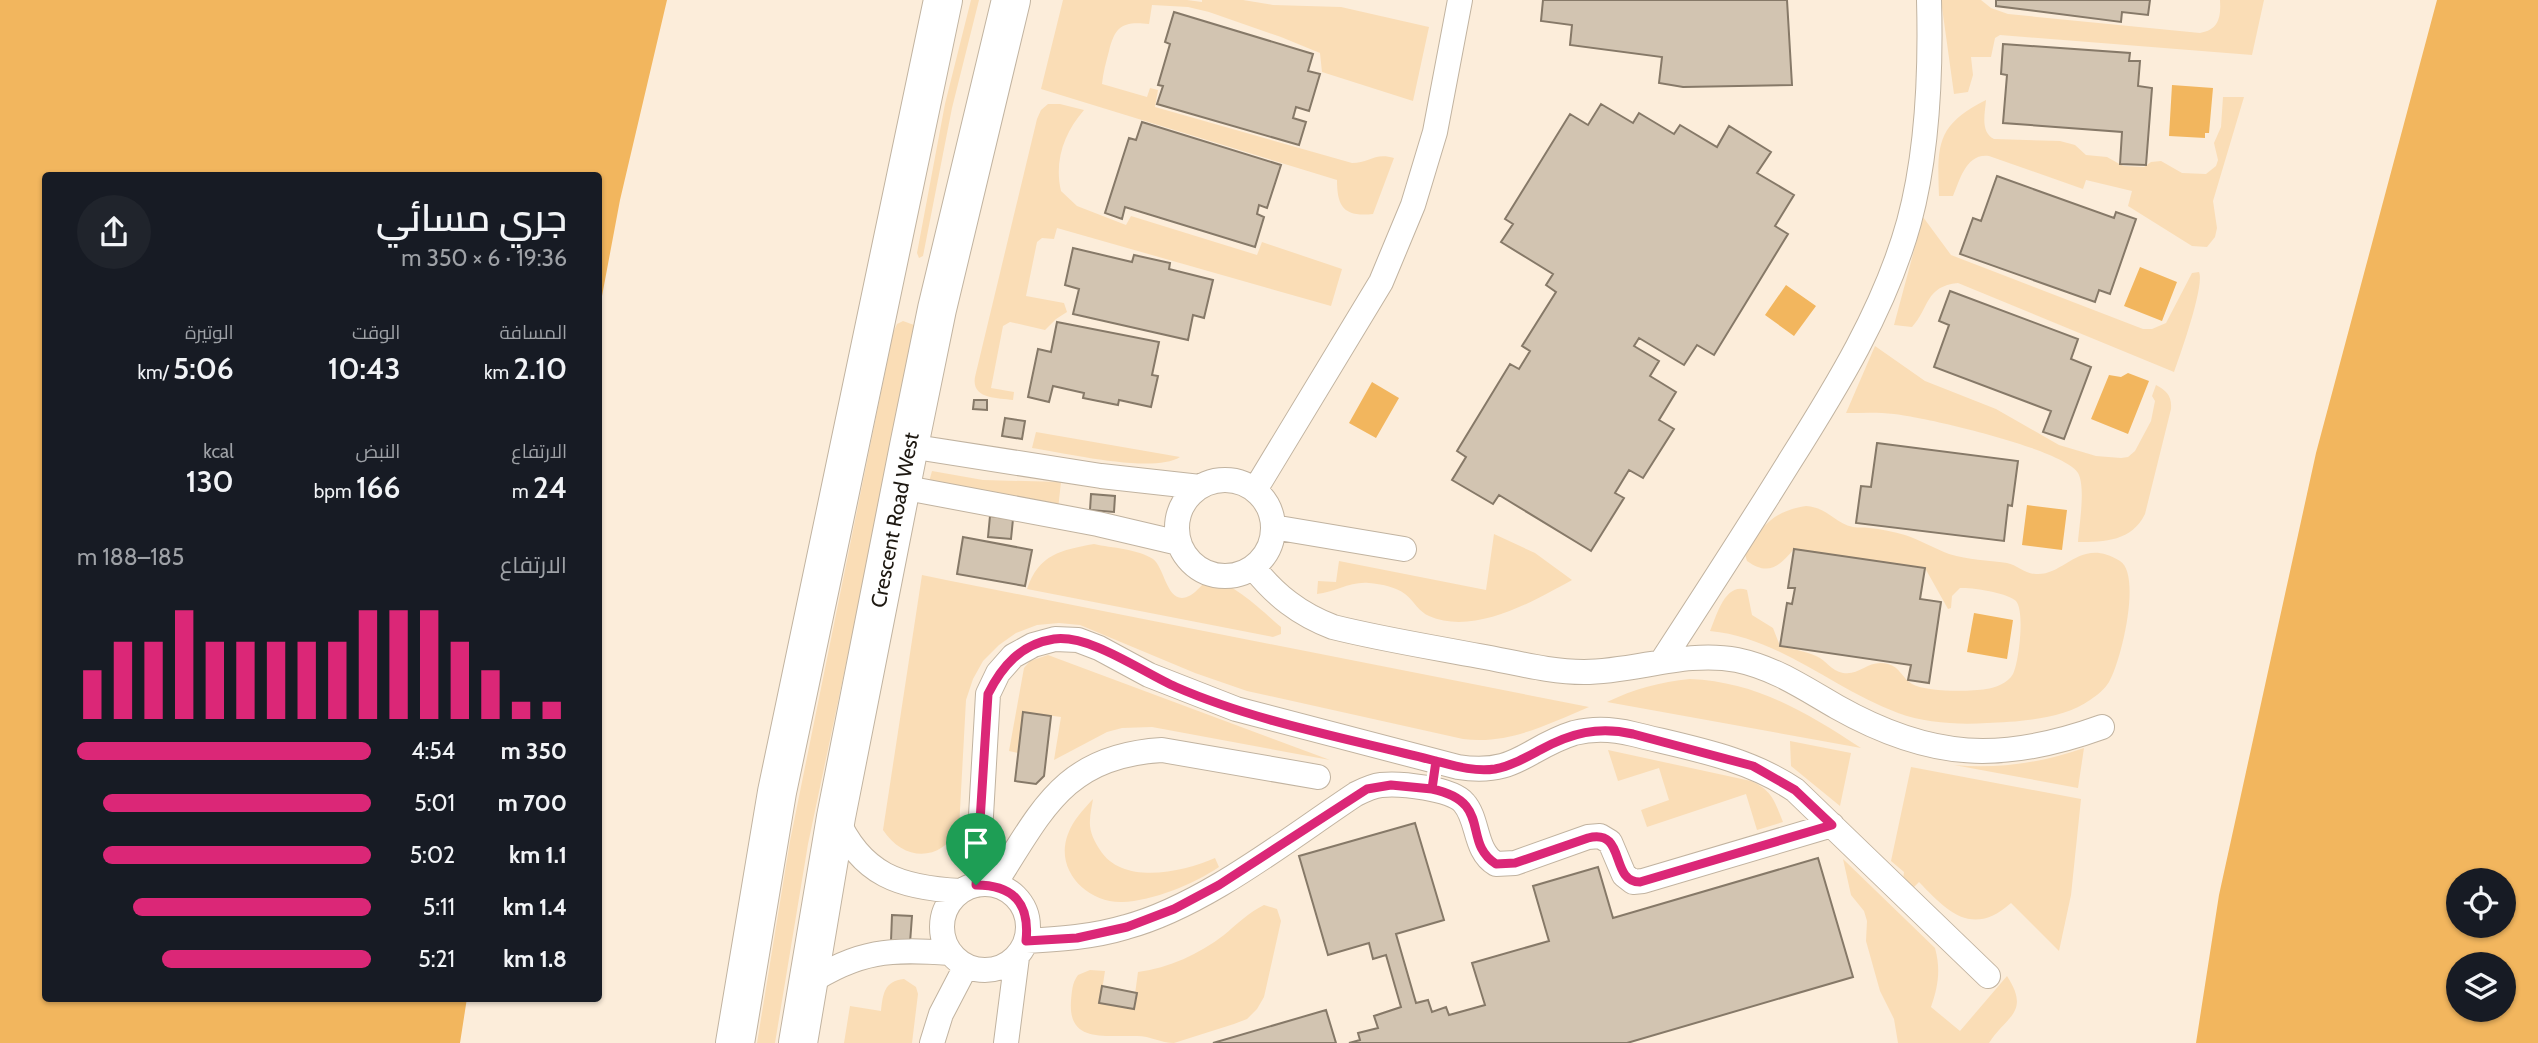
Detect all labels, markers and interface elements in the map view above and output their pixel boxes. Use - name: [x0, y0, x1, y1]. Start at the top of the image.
- text: جري مسائي: [376, 194, 567, 241]
- button: share: [77, 195, 151, 269]
- text: 19:36 · 6 × 350 m: [401, 244, 567, 272]
- text: الوتيرة: [185, 321, 234, 344]
- text: الوقت: [352, 321, 400, 344]
- text: المسافة: [499, 321, 567, 344]
- text: 5:06: [173, 350, 234, 387]
- text: 10:43: [328, 350, 400, 387]
- text: 2.10: [513, 350, 567, 387]
- text: /km: [137, 361, 173, 384]
- text: km: [484, 361, 513, 384]
- street label: Crescent Road West: [865, 430, 924, 610]
- text: kcal: [203, 440, 234, 463]
- text: النبض: [356, 440, 400, 463]
- text: الارتفاع: [511, 440, 567, 463]
- text: 130: [186, 463, 234, 500]
- text: 166: [356, 469, 400, 506]
- text: 24: [533, 469, 567, 506]
- text: bpm: [314, 480, 356, 503]
- text: m: [512, 480, 533, 503]
- text: 185–188 m: [77, 543, 184, 571]
- text: الارتفاع: [500, 551, 567, 579]
- text: 4:54: [411, 737, 455, 765]
- text: 350 m: [501, 737, 567, 765]
- text: 5:01: [414, 789, 455, 817]
- text: 700 m: [498, 789, 567, 817]
- pin: [946, 813, 1006, 885]
- icon: arrive: [957, 824, 995, 862]
- text: 5:02: [410, 841, 455, 869]
- text: 1.1 km: [509, 841, 567, 869]
- map controls: [2446, 868, 2516, 1022]
- button: locate: [2446, 868, 2516, 938]
- text: 5:11: [423, 893, 455, 921]
- text: 1.4 km: [503, 893, 567, 921]
- text: 5:21: [418, 945, 455, 973]
- text: 1.8 km: [503, 945, 567, 973]
- button: layers: [2446, 952, 2516, 1022]

